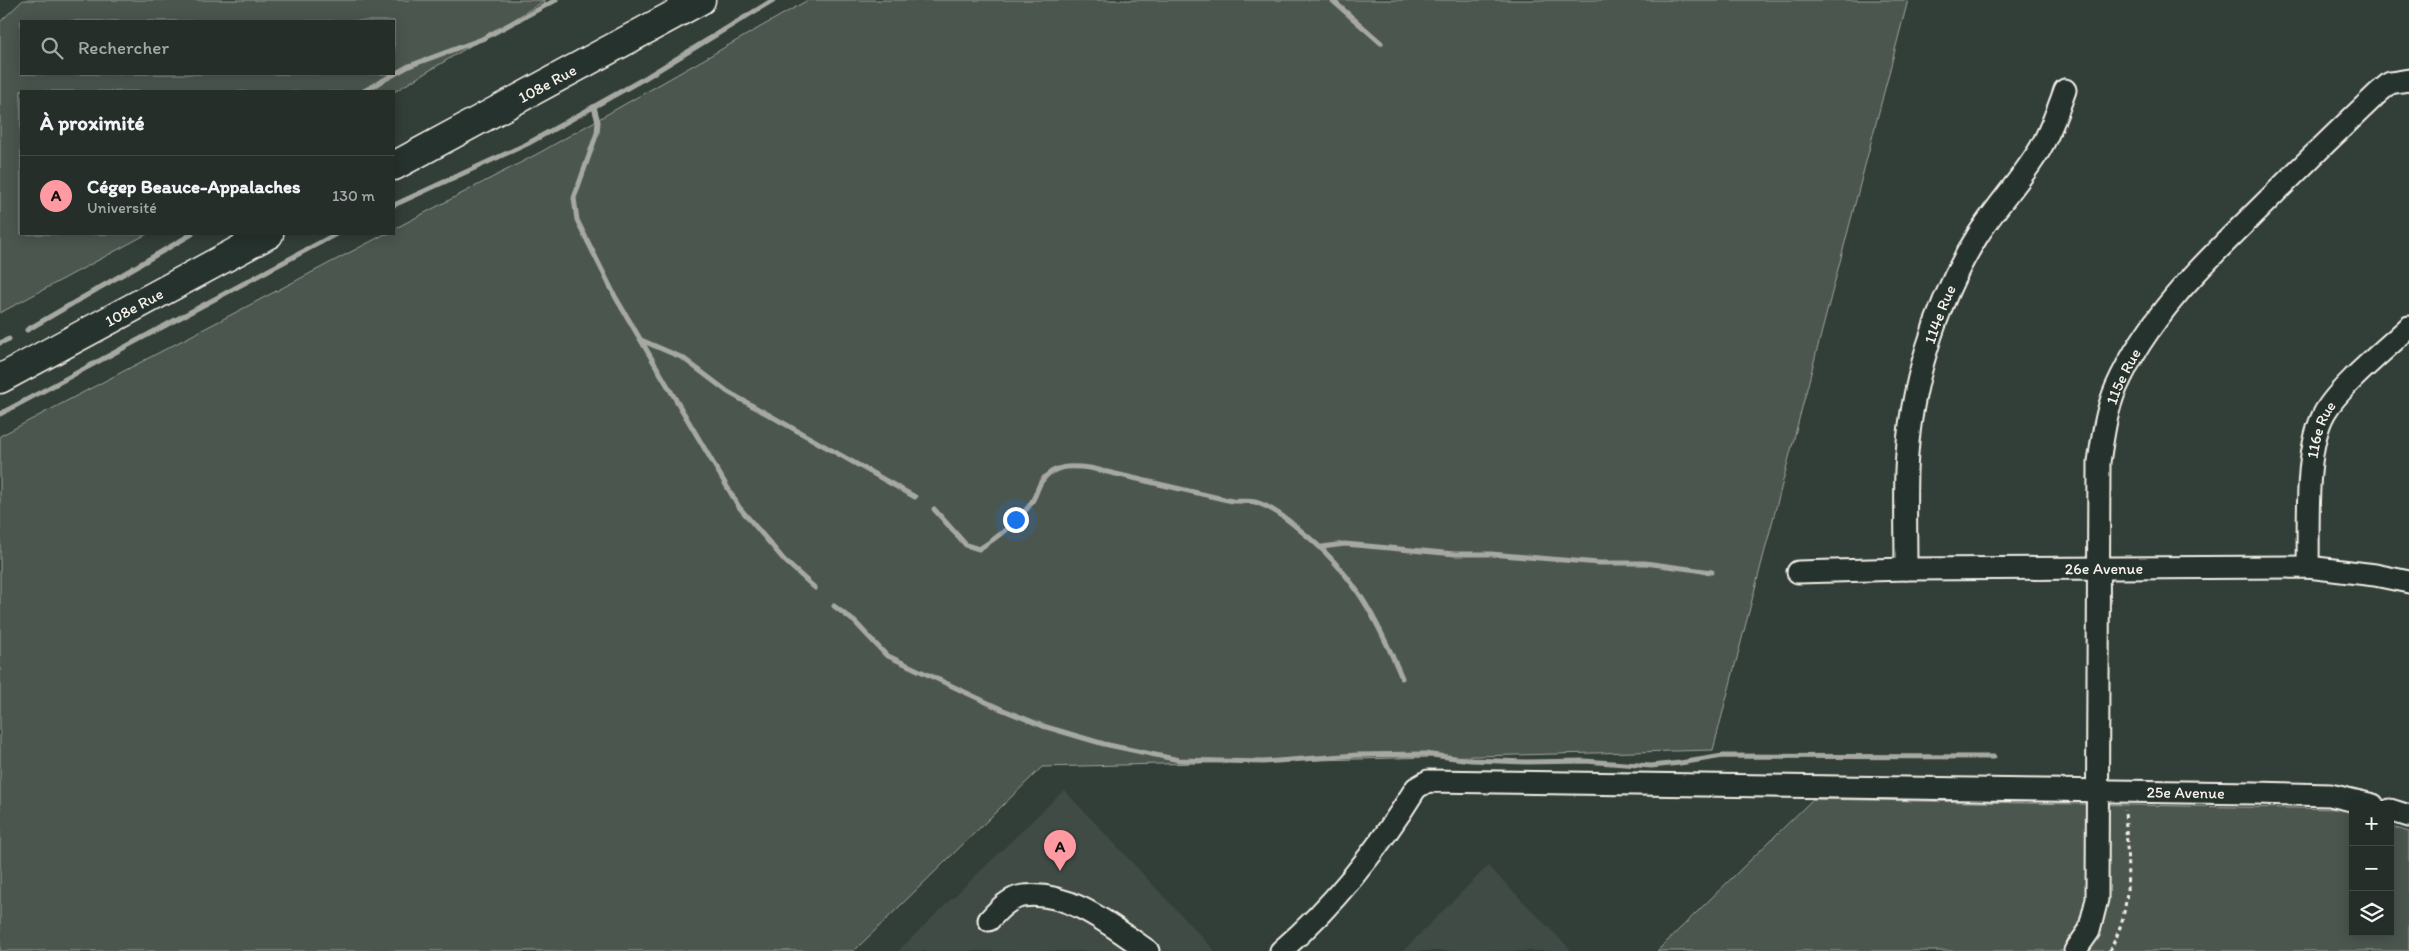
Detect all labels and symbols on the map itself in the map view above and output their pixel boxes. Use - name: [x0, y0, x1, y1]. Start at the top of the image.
- street label: 108e Rue: [515, 60, 580, 107]
- street label: 114e Rue: [1920, 282, 1960, 346]
- street label: 108e Rue: [102, 284, 167, 331]
- street label: 115e Rue: [2102, 344, 2145, 407]
- street label: 116e Rue: [2303, 397, 2340, 460]
- your location: [1003, 507, 1029, 533]
- street label: 26e Avenue: [2065, 559, 2143, 578]
- street label: 25e Avenue: [2146, 782, 2225, 803]
- pin: A: [1044, 830, 1076, 871]

